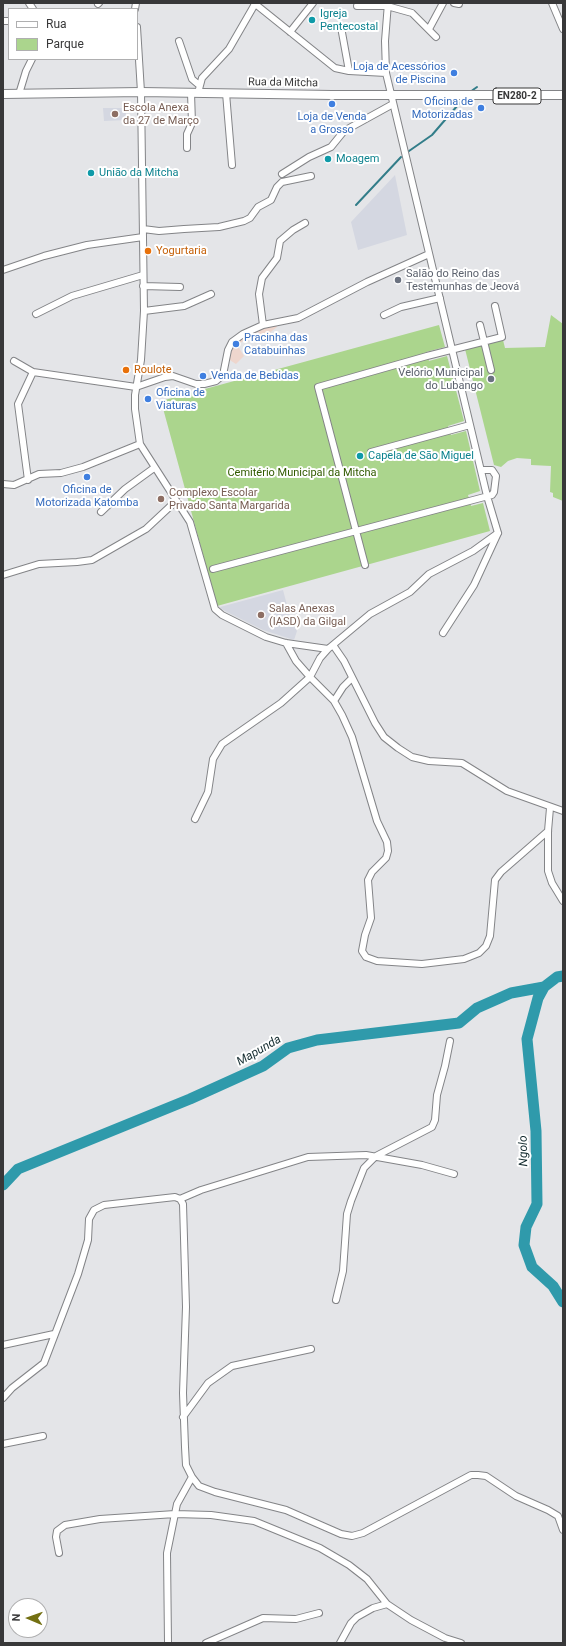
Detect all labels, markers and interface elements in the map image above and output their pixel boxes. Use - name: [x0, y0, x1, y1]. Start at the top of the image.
- place label: Igreja Pentecostal: [320, 7, 378, 33]
- legend: [8, 8, 138, 60]
- marker: Igreja Pentecostal: [307, 15, 317, 25]
- text: Rua: [46, 17, 67, 31]
- text: Parque: [46, 37, 84, 51]
- place label: Loja de Acessórios de Piscina: [353, 60, 446, 86]
- marker: Loja de Acessórios de Piscina: [449, 68, 459, 78]
- street label: Rua da Mitcha: [248, 76, 318, 90]
- road number: EN280-2: [493, 88, 541, 104]
- place label: Oficina de Motorizadas: [412, 95, 473, 121]
- marker: Loja de Venda a Grosso: [327, 99, 337, 109]
- place label: Escola Anexa da 27 de Março: [123, 101, 199, 127]
- marker: Oficina de Motorizadas: [476, 103, 486, 113]
- marker: Escola Anexa da 27 de Março: [110, 109, 120, 119]
- place label: Loja de Venda a Grosso: [297, 110, 367, 136]
- place label: Moagem: [336, 152, 380, 166]
- marker: Moagem: [323, 154, 333, 164]
- place label: União da Mitcha: [99, 166, 178, 180]
- marker: União da Mitcha: [86, 168, 96, 178]
- place label: Yogurtaria: [156, 244, 207, 258]
- marker: Yogurtaria: [143, 246, 153, 256]
- place label: Salão do Reino das Testemunhas de Jeová: [406, 267, 519, 293]
- marker: Salão do Reino das Testemunhas de Jeová: [393, 275, 403, 285]
- place label: Pracinha das Catabuinhas: [244, 331, 308, 357]
- marker: Pracinha das Catabuinhas: [231, 339, 241, 349]
- place label: Roulote: [134, 363, 171, 377]
- marker: Roulote: [121, 365, 131, 375]
- place label: Velório Municipal do Lubango: [398, 366, 483, 392]
- place label: Venda de Bebidas: [211, 369, 299, 383]
- marker: Venda de Bebidas: [198, 371, 208, 381]
- marker: Velório Municipal do Lubango: [486, 374, 496, 384]
- place label: Oficina de Viaturas: [156, 386, 205, 412]
- marker: Oficina de Viaturas: [143, 394, 153, 404]
- place label: Capela de São Miguel: [368, 449, 474, 463]
- marker: Capela de São Miguel: [355, 451, 365, 461]
- park label: Cemitério Municipal da Mitcha: [227, 466, 377, 480]
- marker: Oficina de Motorizada Katomba: [82, 472, 92, 482]
- place label: Oficina de Motorizada Katomba: [36, 483, 138, 509]
- place label: Complexo Escolar Privado Santa Margarida: [169, 486, 290, 512]
- marker: Complexo Escolar Privado Santa Margarida: [156, 494, 166, 504]
- place label: Salas Anexas (IASD) da Gilgal: [269, 602, 346, 628]
- marker: Salas Anexas (IASD) da Gilgal: [256, 610, 266, 620]
- water label: Mapunda: [234, 1033, 284, 1069]
- water label: Ngolo: [517, 1135, 531, 1167]
- north arrow: [8, 1598, 48, 1638]
- text: N: [10, 1613, 23, 1622]

